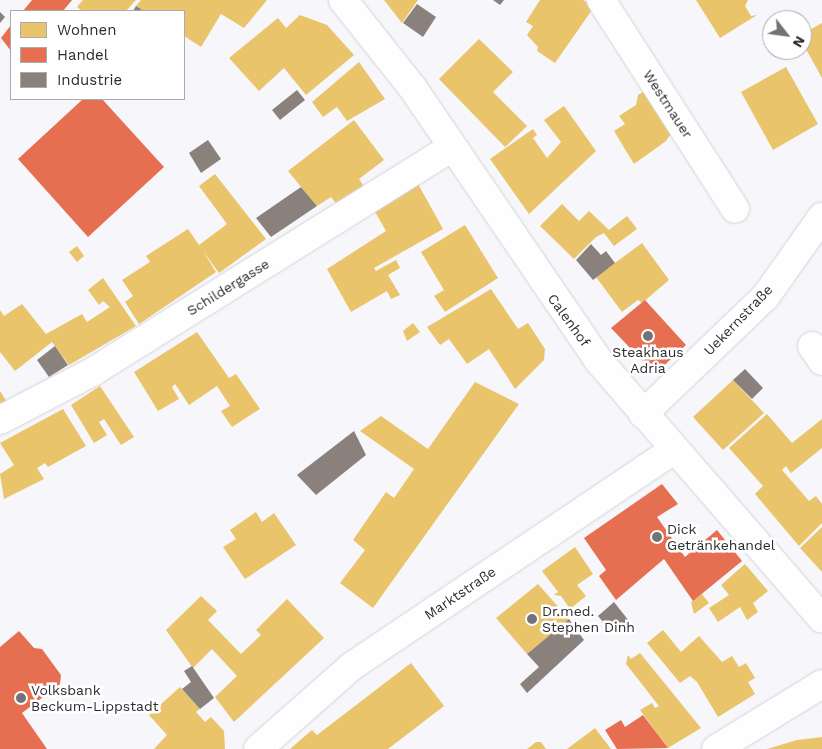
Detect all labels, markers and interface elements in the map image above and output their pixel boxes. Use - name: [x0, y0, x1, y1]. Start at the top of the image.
- legend: [10, 10, 185, 100]
- north arrow: [762, 10, 812, 60]
- text: Wohnen: [57, 21, 116, 39]
- text: N: [790, 34, 809, 50]
- text: Handel: [57, 46, 108, 64]
- street label: Westmauer: [640, 67, 696, 141]
- text: Industrie: [57, 71, 122, 89]
- street label: Schildergasse: [184, 255, 272, 319]
- street label: Uekernstraße: [700, 281, 776, 359]
- street label: Calenhof: [544, 290, 594, 350]
- marker: Steakhaus Adria: [642, 330, 654, 342]
- place label: Steakhaus Adria: [612, 344, 684, 377]
- place label: Dick Getränkehandel: [667, 521, 775, 554]
- marker: Dick Getränkehandel: [651, 531, 663, 543]
- street label: Marktstraße: [421, 563, 499, 623]
- place label: Dr.med. Stephen Dinh: [542, 603, 635, 636]
- marker: Dr.med. Stephen Dinh: [526, 613, 538, 625]
- place label: Volksbank Beckum-Lippstadt: [31, 682, 159, 714]
- marker: Volksbank Beckum-Lippstadt: [15, 692, 27, 704]

